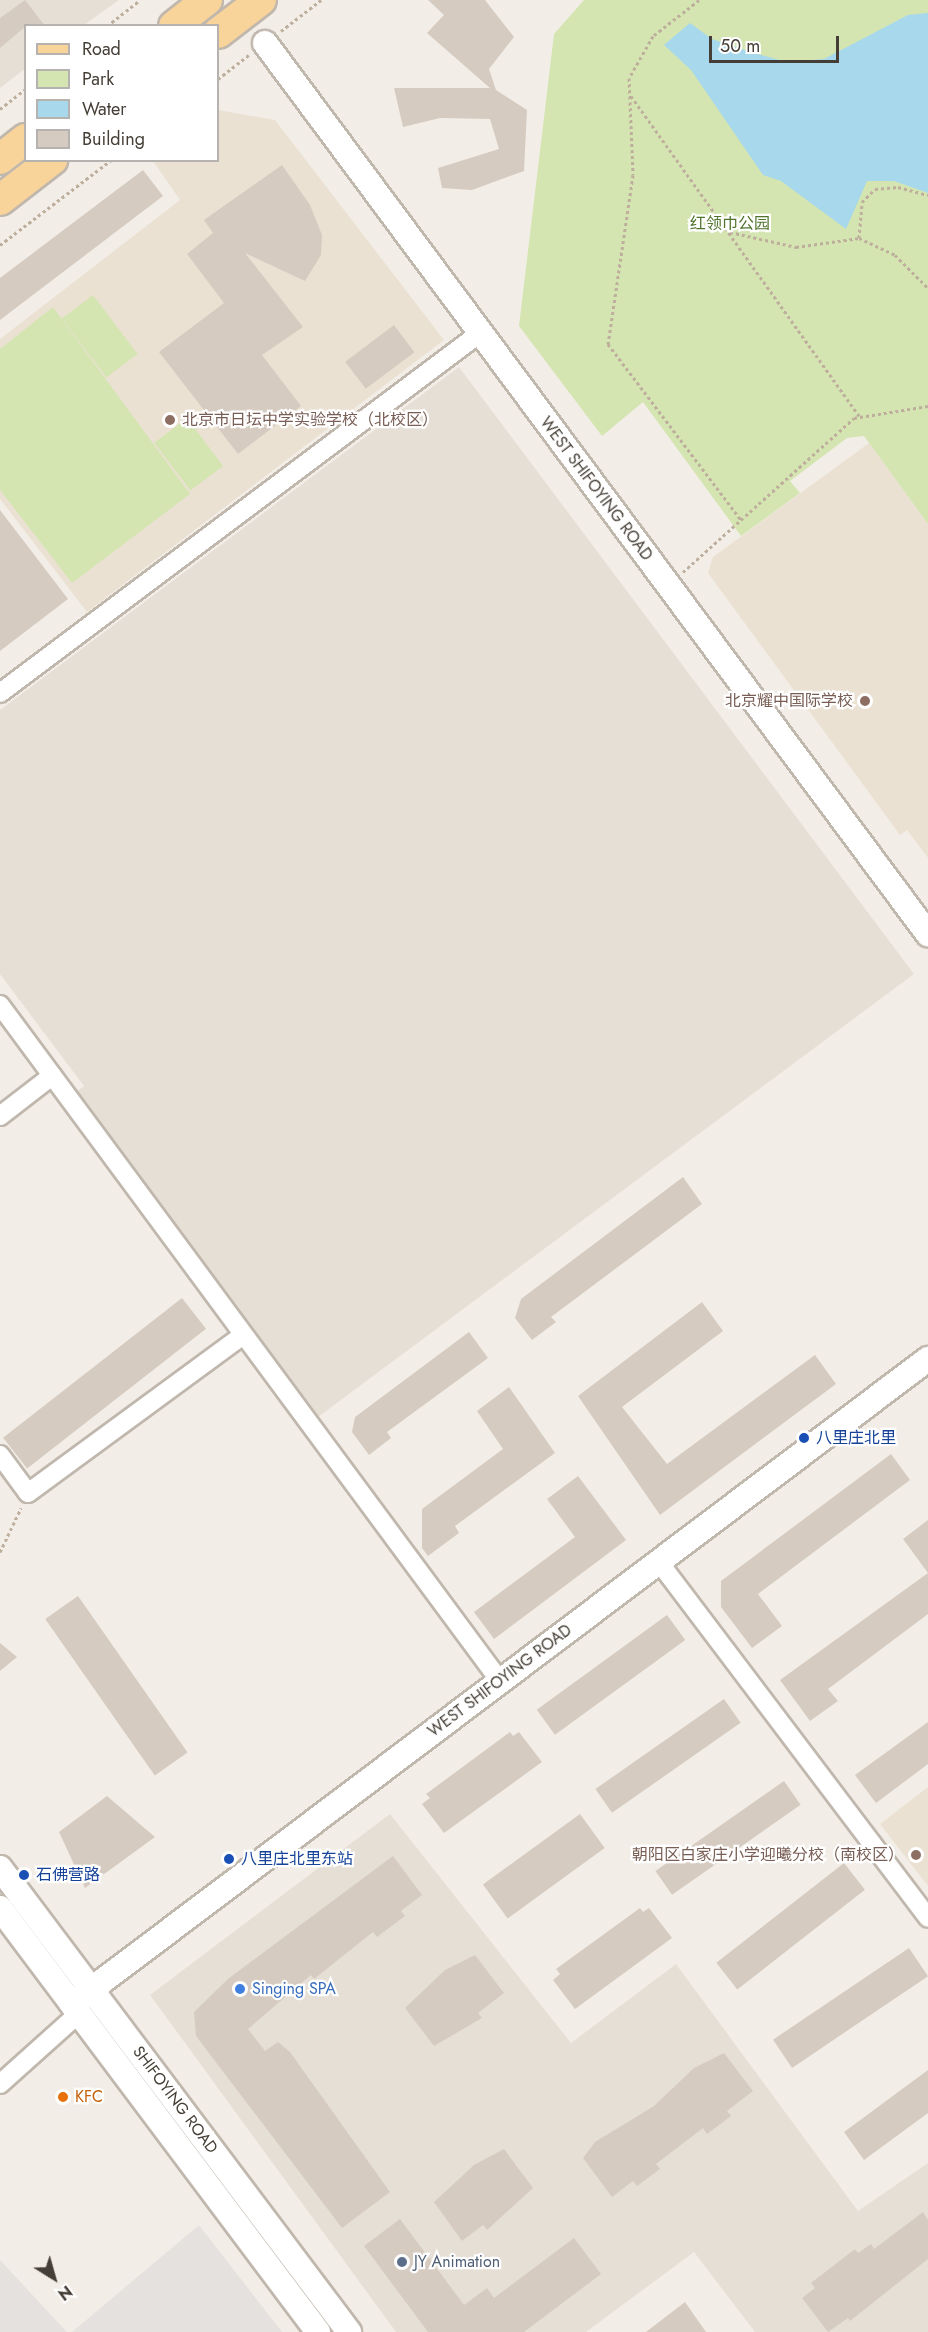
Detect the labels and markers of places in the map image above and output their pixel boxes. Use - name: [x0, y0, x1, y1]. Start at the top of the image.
- place label: 北京市日坛中学实验学校（北校区）: [182, 410, 438, 430]
- marker: 北京市日坛中学实验学校（北校区）: [163, 413, 177, 427]
- place label: 北京耀中国际学校: [725, 691, 853, 711]
- marker: 北京耀中国际学校: [858, 694, 872, 708]
- place label: 八里庄北里: [816, 1428, 896, 1448]
- marker: 八里庄北里: [797, 1431, 811, 1445]
- place label: 朝阳区白家庄小学迎曦分校（南校区）: [632, 1845, 904, 1865]
- marker: 朝阳区白家庄小学迎曦分校（南校区）: [909, 1848, 923, 1862]
- place label: 八里庄北里东站: [241, 1849, 353, 1869]
- marker: 八里庄北里东站: [222, 1852, 236, 1866]
- place label: 石佛营路: [36, 1865, 100, 1885]
- marker: 石佛营路: [17, 1868, 31, 1882]
- place label: Singing SPA: [252, 1979, 336, 1999]
- marker: Singing SPA: [233, 1982, 247, 1996]
- place label: KFC: [75, 2087, 103, 2107]
- marker: KFC: [56, 2090, 70, 2104]
- place label: JY Animation: [414, 2252, 500, 2272]
- marker: JY Animation: [395, 2255, 409, 2269]

